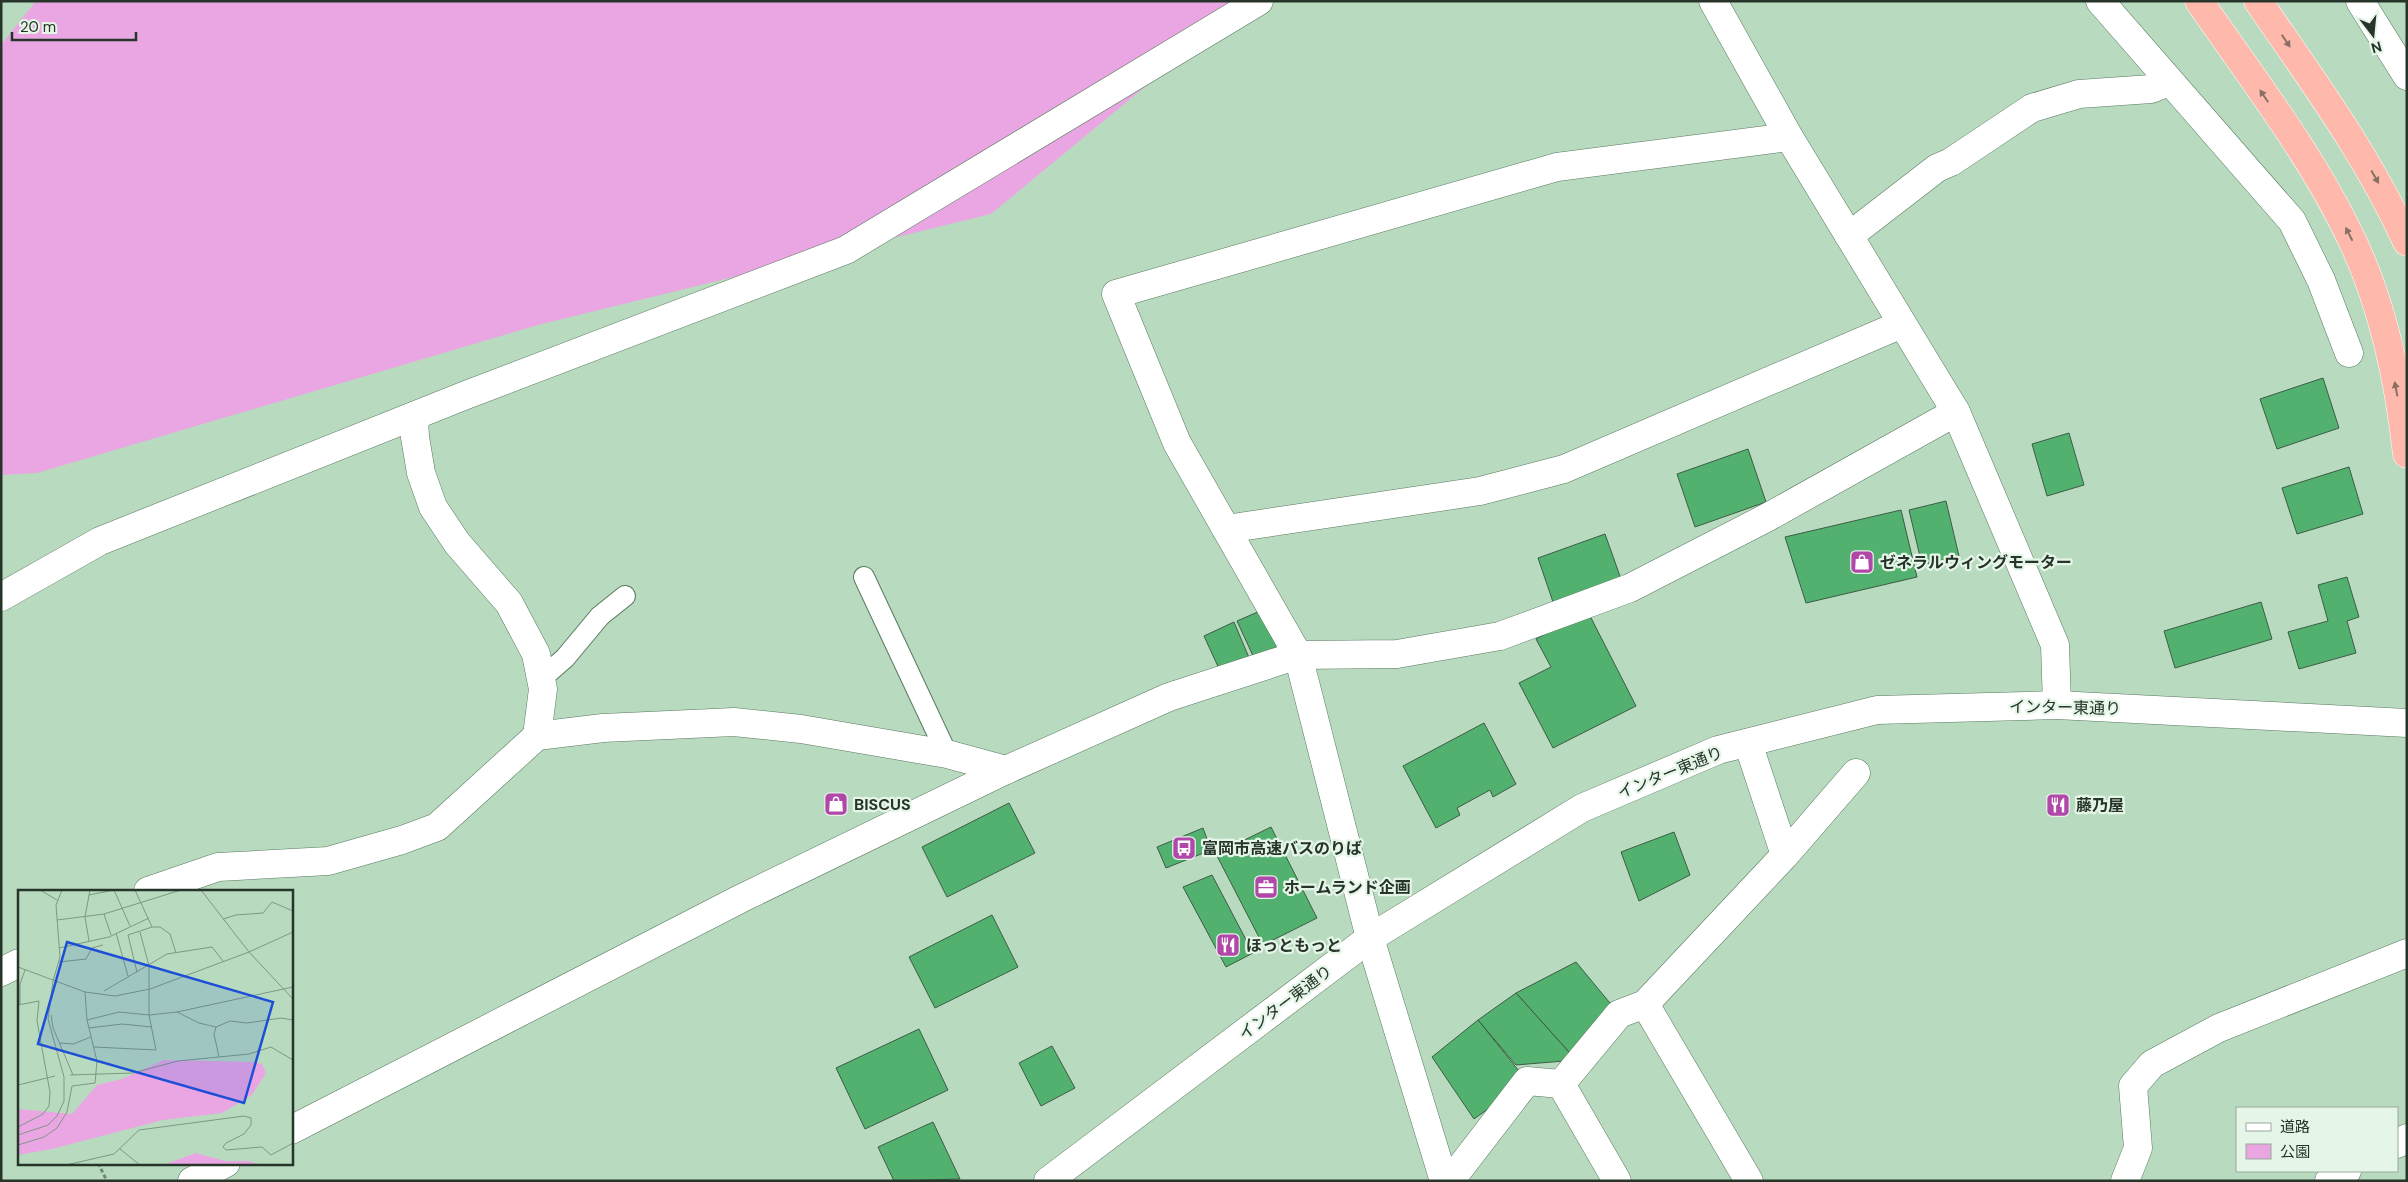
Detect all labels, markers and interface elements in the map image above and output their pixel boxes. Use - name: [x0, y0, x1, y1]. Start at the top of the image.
- scale bar: [12, 10, 136, 42]
- north arrow: [2348, 10, 2398, 60]
- text: 20 m: [20, 17, 56, 37]
- one-way arrow: [2281, 35, 2291, 48]
- text: N: [2369, 37, 2384, 58]
- one-way arrow: [2259, 89, 2269, 102]
- one-way arrow: [2371, 170, 2379, 185]
- one-way arrow: [2345, 227, 2353, 241]
- one-way arrow: [2392, 381, 2400, 397]
- shop icon: ゼネラルウィングモーター: [1849, 549, 1875, 575]
- place label: ゼネラルウィングモーター: [1880, 552, 2072, 573]
- street label: インター東通り: [2009, 696, 2121, 719]
- street label: インター東通り: [1614, 742, 1726, 803]
- shop icon: BISCUS: [823, 791, 849, 817]
- restaurant icon: 藤乃屋: [2045, 792, 2071, 818]
- place label: BISCUS: [854, 794, 911, 815]
- place label: 藤乃屋: [2076, 795, 2124, 816]
- bus stop icon: 富岡市高速バスのりば: [1171, 835, 1197, 861]
- place label: 富岡市高速バスのりば: [1202, 838, 1362, 859]
- office icon: ホームランド企画: [1253, 874, 1279, 900]
- place label: ホームランド企画: [1284, 877, 1411, 898]
- inset map: [18, 890, 292, 1164]
- restaurant icon: ほっともっと: [1215, 932, 1241, 958]
- place label: ほっともっと: [1246, 935, 1342, 956]
- street label: インター東通り: [1234, 960, 1336, 1044]
- legend: [2236, 1107, 2398, 1172]
- text: 道路: [2280, 1117, 2310, 1137]
- text: 公園: [2280, 1142, 2310, 1162]

